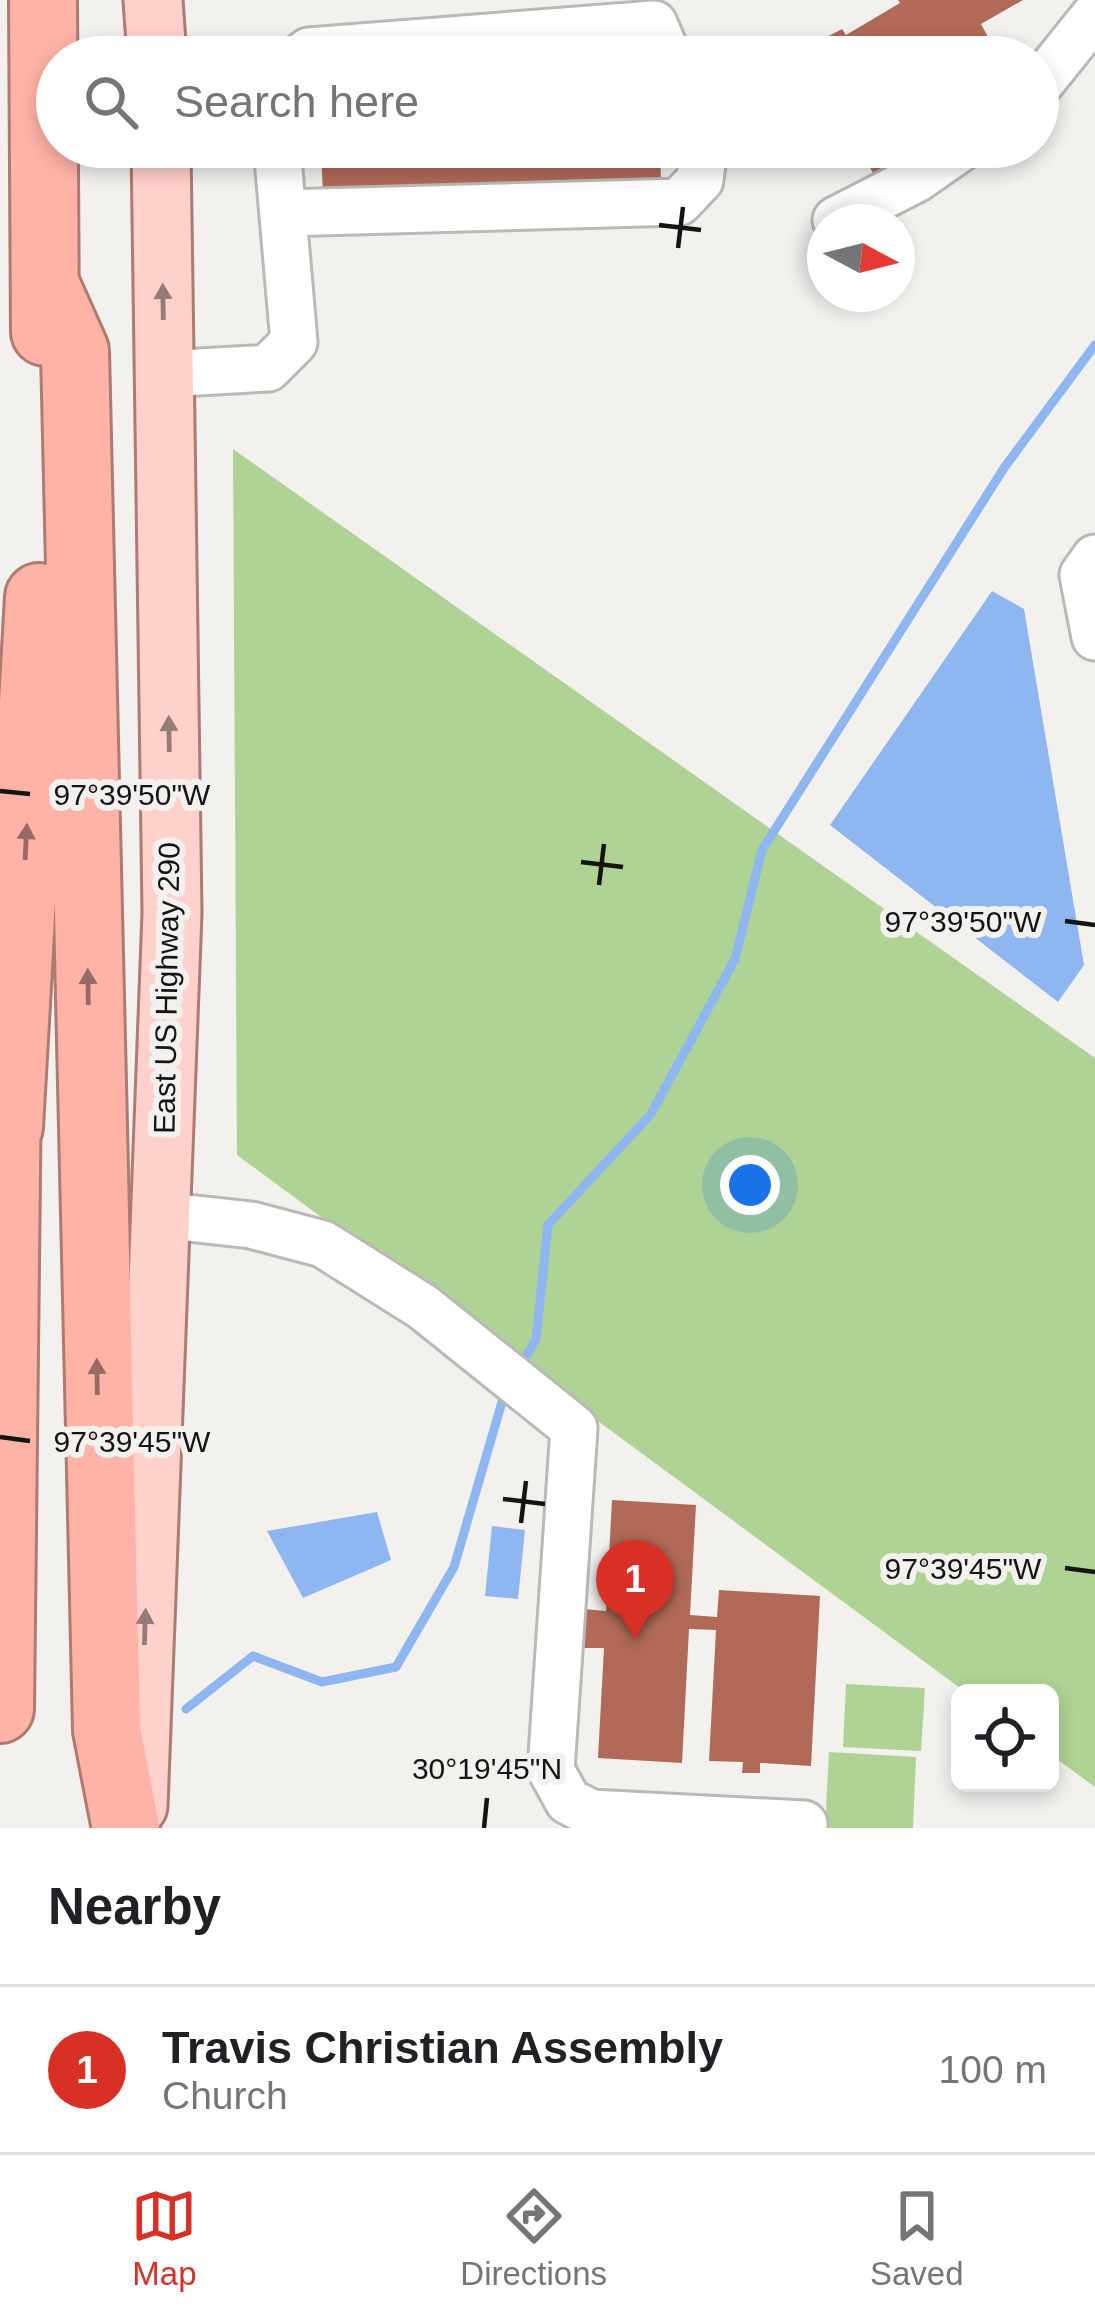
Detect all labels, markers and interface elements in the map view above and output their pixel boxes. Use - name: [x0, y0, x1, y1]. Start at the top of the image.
- search box: [36, 36, 1059, 168]
- icon: search: [78, 69, 144, 135]
- text: Search here: [174, 76, 419, 127]
- north arrow: [807, 204, 915, 312]
- one-way arrow: [154, 282, 173, 320]
- one-way arrow: [159, 714, 179, 752]
- text: 97°39'50"W: [54, 778, 211, 811]
- one-way arrow: [17, 823, 36, 861]
- street label: East US Highway 290: [147, 842, 186, 1134]
- text: 97°39'50"W: [885, 905, 1042, 938]
- one-way arrow: [79, 967, 98, 1005]
- your location: [720, 1155, 780, 1215]
- one-way arrow: [87, 1357, 106, 1395]
- text: 97°39'45"W: [54, 1425, 211, 1458]
- pin: 1: [596, 1540, 674, 1639]
- text: 97°39'45"W: [885, 1552, 1042, 1585]
- one-way arrow: [136, 1607, 155, 1645]
- map controls: [951, 1684, 1059, 1792]
- button: locate: [951, 1684, 1059, 1792]
- text: 30°19'45"N: [412, 1752, 562, 1785]
- text: Nearby: [48, 1878, 221, 1935]
- text: Travis Christian Assembly: [162, 2022, 723, 2073]
- text: 1: [76, 2048, 98, 2091]
- text: 100 m: [939, 2048, 1047, 2091]
- text: Church: [162, 2074, 288, 2117]
- tab: Map: [131, 2183, 197, 2293]
- tab: Directions: [460, 2183, 607, 2293]
- tab: Saved: [870, 2183, 964, 2293]

